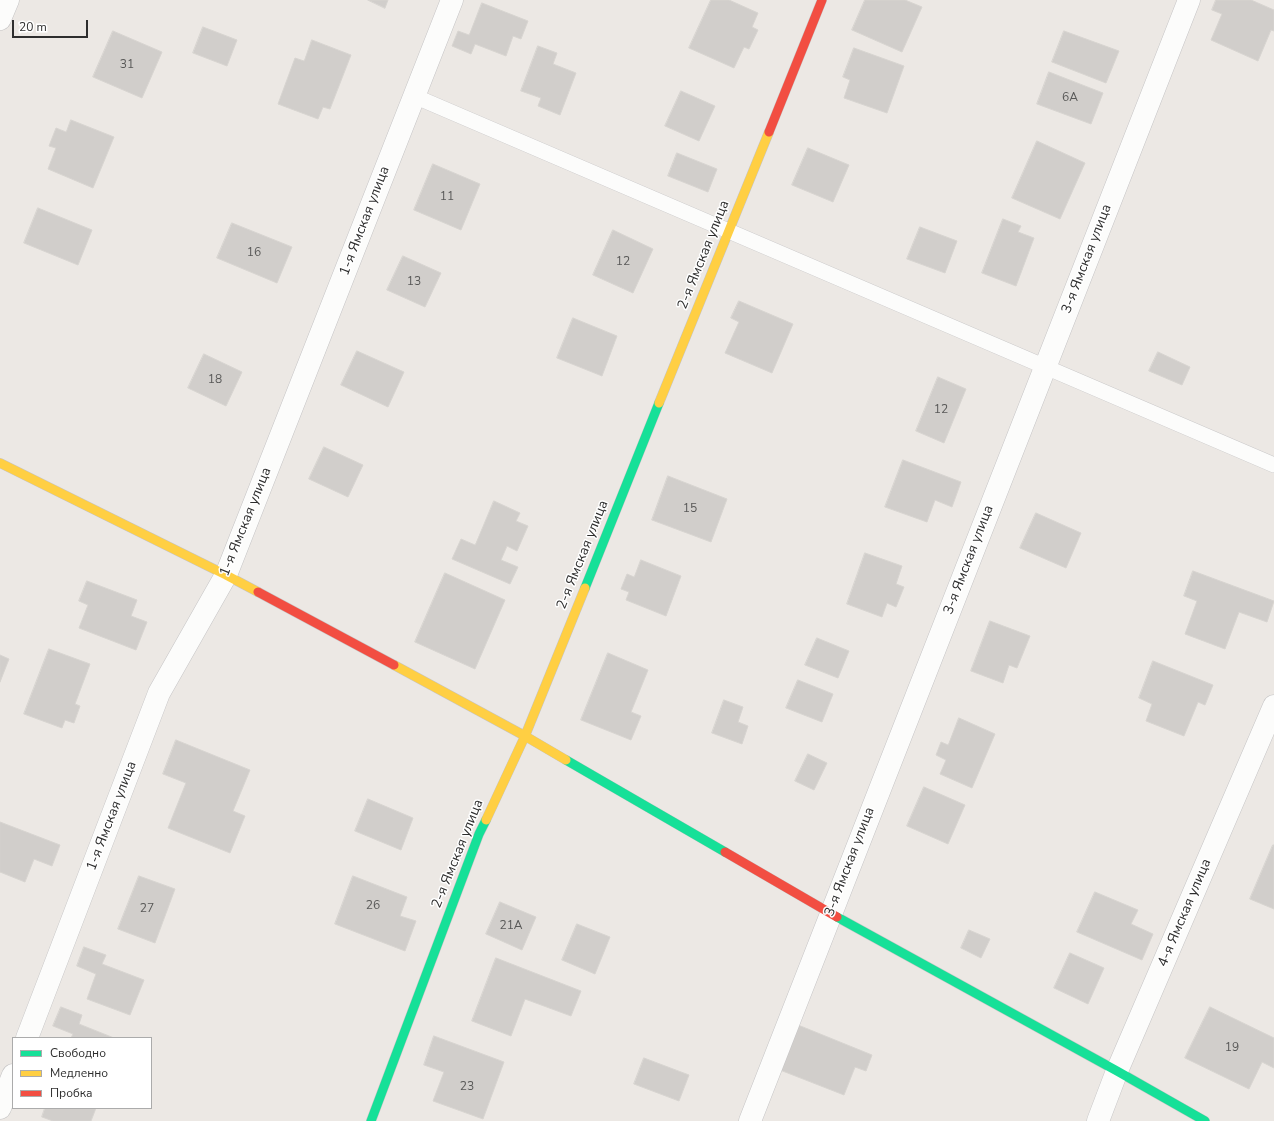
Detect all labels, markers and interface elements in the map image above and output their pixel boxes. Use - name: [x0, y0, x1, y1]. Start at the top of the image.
- scale bar: [14, 12, 90, 38]
- text: 20 m: [19, 19, 47, 35]
- house number: 31: [120, 58, 134, 72]
- house number: 6А: [1062, 91, 1078, 105]
- street label: 1-я Ямская улица: [336, 164, 394, 278]
- house number: 11: [440, 190, 454, 204]
- street label: 2-я Ямская улица: [675, 198, 733, 312]
- street label: 3-я Ямская улица: [1058, 202, 1116, 316]
- house number: 16: [247, 246, 261, 260]
- house number: 12: [616, 255, 630, 269]
- house number: 13: [407, 275, 421, 289]
- house number: 18: [208, 373, 222, 387]
- house number: 12: [934, 403, 948, 417]
- street label: 1-я Ямская улица: [217, 465, 275, 579]
- street label: 2-я Ямская улица: [554, 498, 612, 612]
- house number: 15: [683, 502, 697, 516]
- street label: 3-я Ямская улица: [940, 503, 998, 617]
- street label: 1-я Ямская улица: [83, 759, 141, 873]
- street label: 2-я Ямская улица: [429, 797, 487, 911]
- street label: 3-я Ямская улица: [821, 805, 879, 919]
- street label: 4-я Ямская улица: [1155, 856, 1215, 970]
- house number: 26: [366, 899, 380, 913]
- house number: 27: [140, 902, 154, 916]
- house number: 21А: [499, 919, 523, 933]
- legend: [12, 1037, 152, 1109]
- house number: 19: [1225, 1041, 1239, 1055]
- text: Свободно: [50, 1045, 106, 1061]
- text: Медленно: [50, 1065, 108, 1081]
- house number: 23: [460, 1080, 474, 1094]
- text: Пробка: [50, 1085, 93, 1101]

